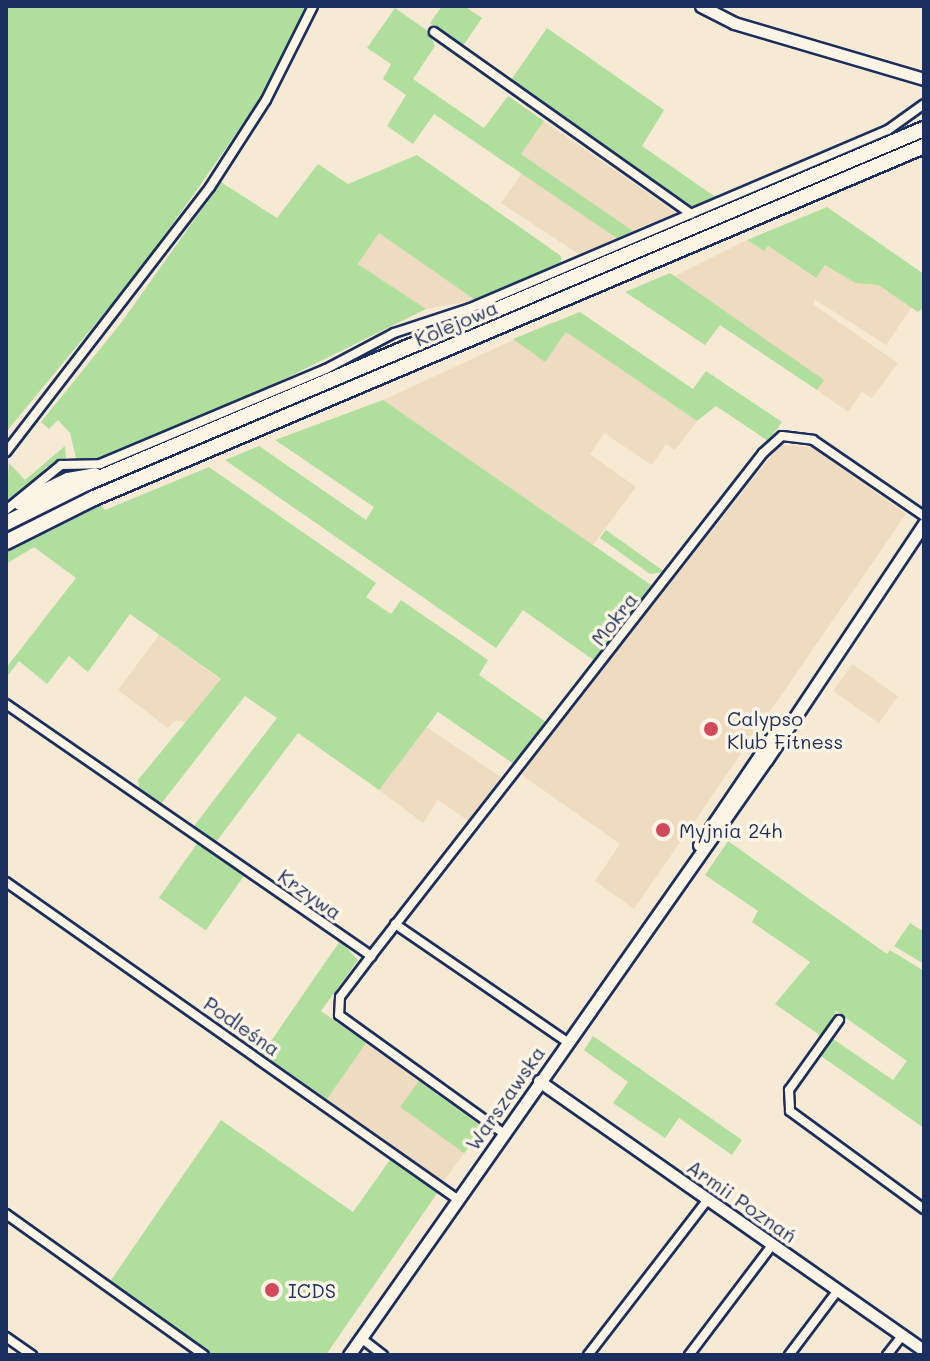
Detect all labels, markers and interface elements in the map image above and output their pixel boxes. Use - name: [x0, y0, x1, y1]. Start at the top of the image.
- street label: Kolejowa: [411, 295, 501, 351]
- street label: Mokra: [586, 588, 642, 650]
- place label: Calypso Klub Fitness: [727, 706, 843, 753]
- marker: Calypso Klub Fitness: [702, 720, 720, 738]
- place label: Myjnia 24h: [679, 818, 782, 842]
- marker: Myjnia 24h: [654, 821, 672, 839]
- street label: Krzywa: [274, 864, 346, 924]
- street label: Podleśna: [199, 991, 285, 1061]
- street label: Warszawska: [460, 1041, 550, 1155]
- street label: Armii Poznań: [683, 1154, 801, 1248]
- place label: ICDS: [288, 1278, 336, 1302]
- marker: ICDS: [263, 1281, 281, 1299]

